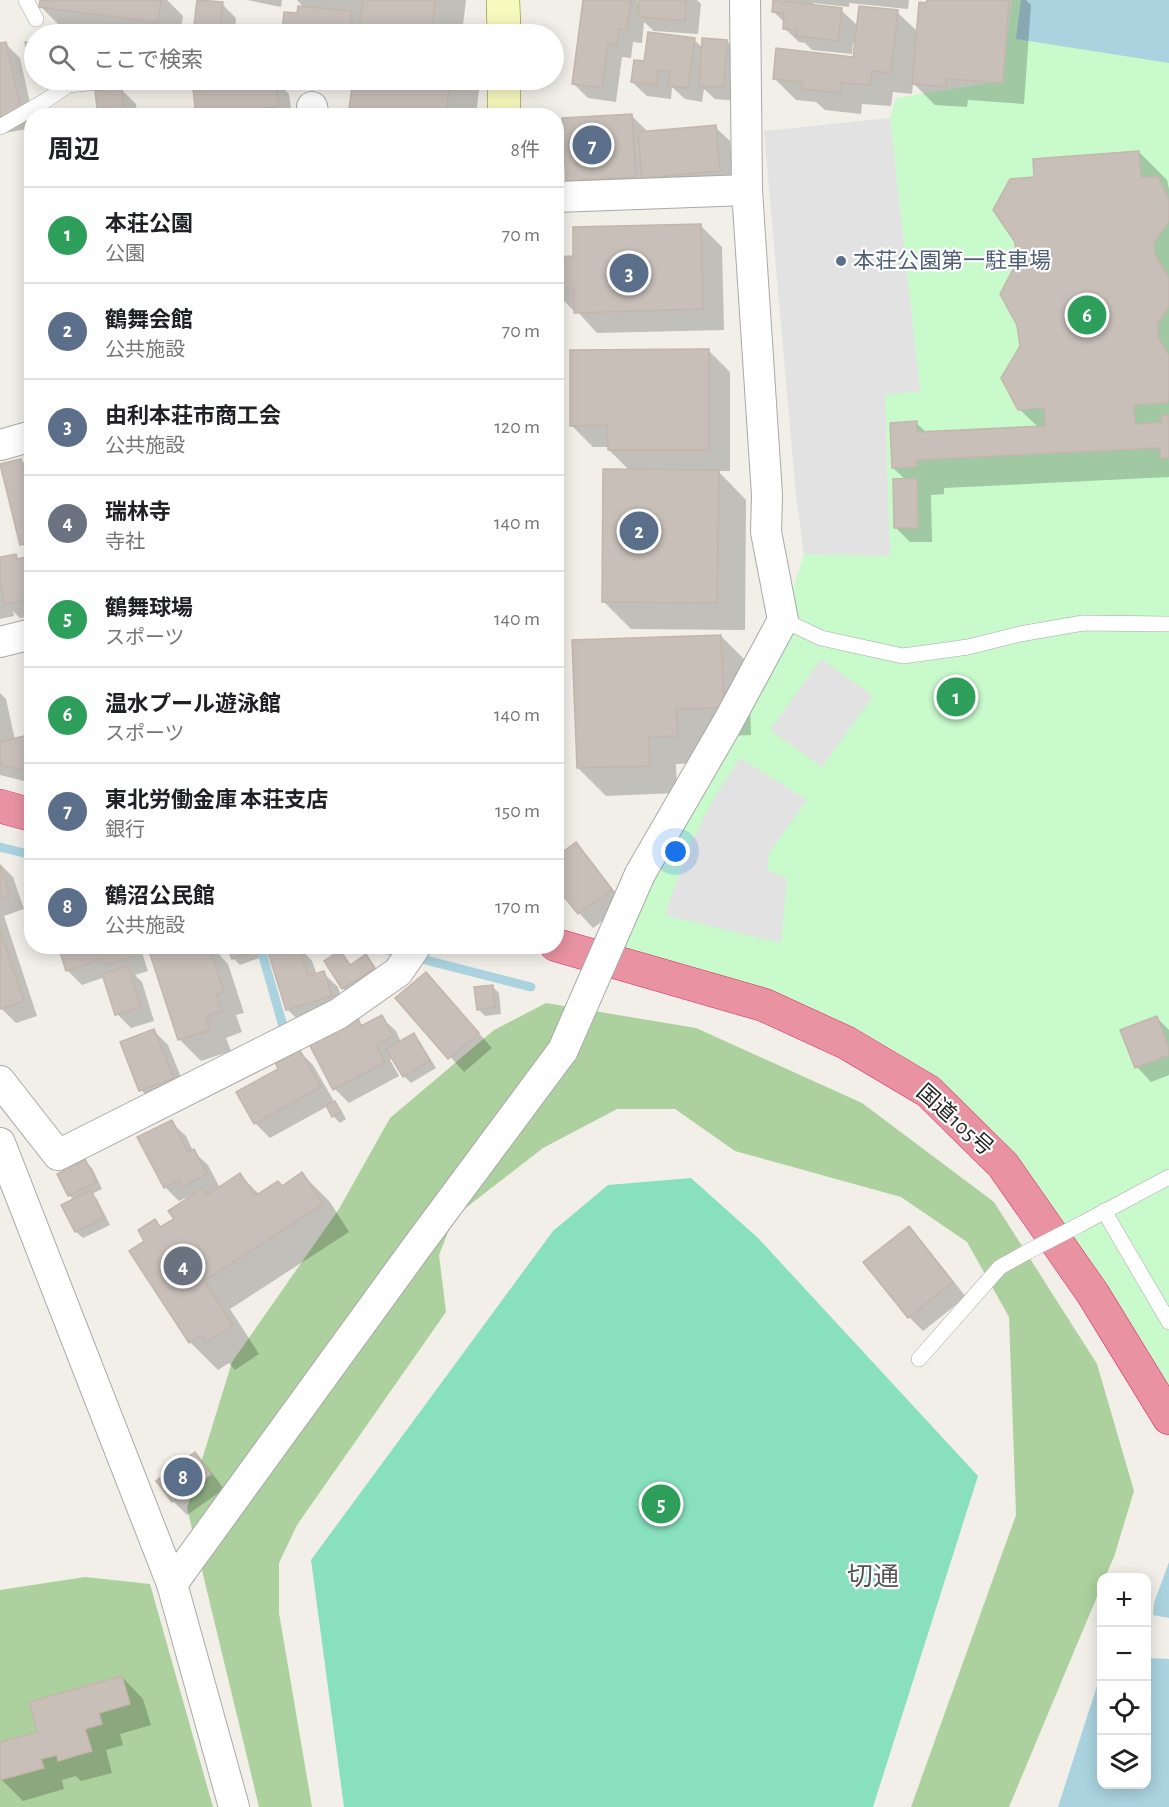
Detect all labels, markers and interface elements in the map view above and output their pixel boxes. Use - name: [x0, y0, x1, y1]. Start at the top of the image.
- search box: [24, 24, 564, 90]
- icon: search: [45, 41, 78, 74]
- text: ここで検索: [93, 49, 203, 71]
- pin: 7: [572, 122, 612, 168]
- text: 周辺: [48, 137, 100, 163]
- text: 8件: [511, 140, 540, 160]
- text: 本荘公園: [105, 213, 193, 235]
- text: 1: [64, 225, 71, 245]
- text: 70 m: [502, 225, 540, 245]
- text: 公園: [105, 244, 145, 264]
- place label: 本荘公園第一駐車場: [853, 249, 1051, 272]
- pin: 3: [610, 250, 648, 296]
- marker: 本荘公園第一駐車場: [834, 254, 848, 268]
- pin: 6: [1068, 292, 1106, 338]
- text: 鶴舞会館: [105, 309, 193, 331]
- text: 2: [63, 321, 72, 341]
- text: 70 m: [502, 321, 540, 341]
- text: 公共施設: [105, 340, 185, 360]
- text: 由利本荘市商工会: [105, 405, 281, 427]
- text: 3: [63, 417, 72, 437]
- text: 120 m: [494, 417, 540, 437]
- text: 公共施設: [105, 436, 185, 456]
- text: 瑞林寺: [105, 501, 171, 523]
- pin: 2: [620, 508, 658, 554]
- text: 4: [62, 513, 73, 533]
- text: 140 m: [494, 513, 540, 533]
- text: 寺社: [105, 532, 145, 552]
- text: 鶴舞球場: [105, 597, 193, 619]
- text: 5: [63, 609, 72, 629]
- text: 140 m: [494, 609, 540, 629]
- text: スポーツ: [105, 628, 185, 648]
- pin: 1: [936, 674, 976, 720]
- text: 温水プール遊泳館: [105, 693, 281, 715]
- text: 6: [63, 705, 72, 725]
- text: 140 m: [494, 705, 540, 725]
- text: スポーツ: [105, 724, 185, 744]
- text: 東北労働金庫 本荘支店: [105, 789, 328, 811]
- text: 7: [63, 801, 72, 821]
- text: 150 m: [495, 801, 540, 821]
- text: 銀行: [105, 820, 145, 840]
- your location: [661, 837, 690, 866]
- text: 鶴沼公民館: [105, 885, 215, 907]
- text: 8: [63, 897, 72, 917]
- text: 170 m: [495, 897, 540, 917]
- text: 公共施設: [105, 916, 185, 936]
- street label: 国道105号: [913, 1080, 998, 1160]
- pin: 4: [164, 1244, 202, 1288]
- pin: 8: [164, 1454, 202, 1500]
- pin: 5: [642, 1482, 680, 1526]
- district label: 切通: [847, 1563, 899, 1590]
- map controls: [1097, 1573, 1151, 1789]
- button: +: [1097, 1573, 1151, 1627]
- button: −: [1097, 1627, 1151, 1681]
- button: locate: [1097, 1681, 1151, 1735]
- button: layers: [1097, 1735, 1151, 1789]

